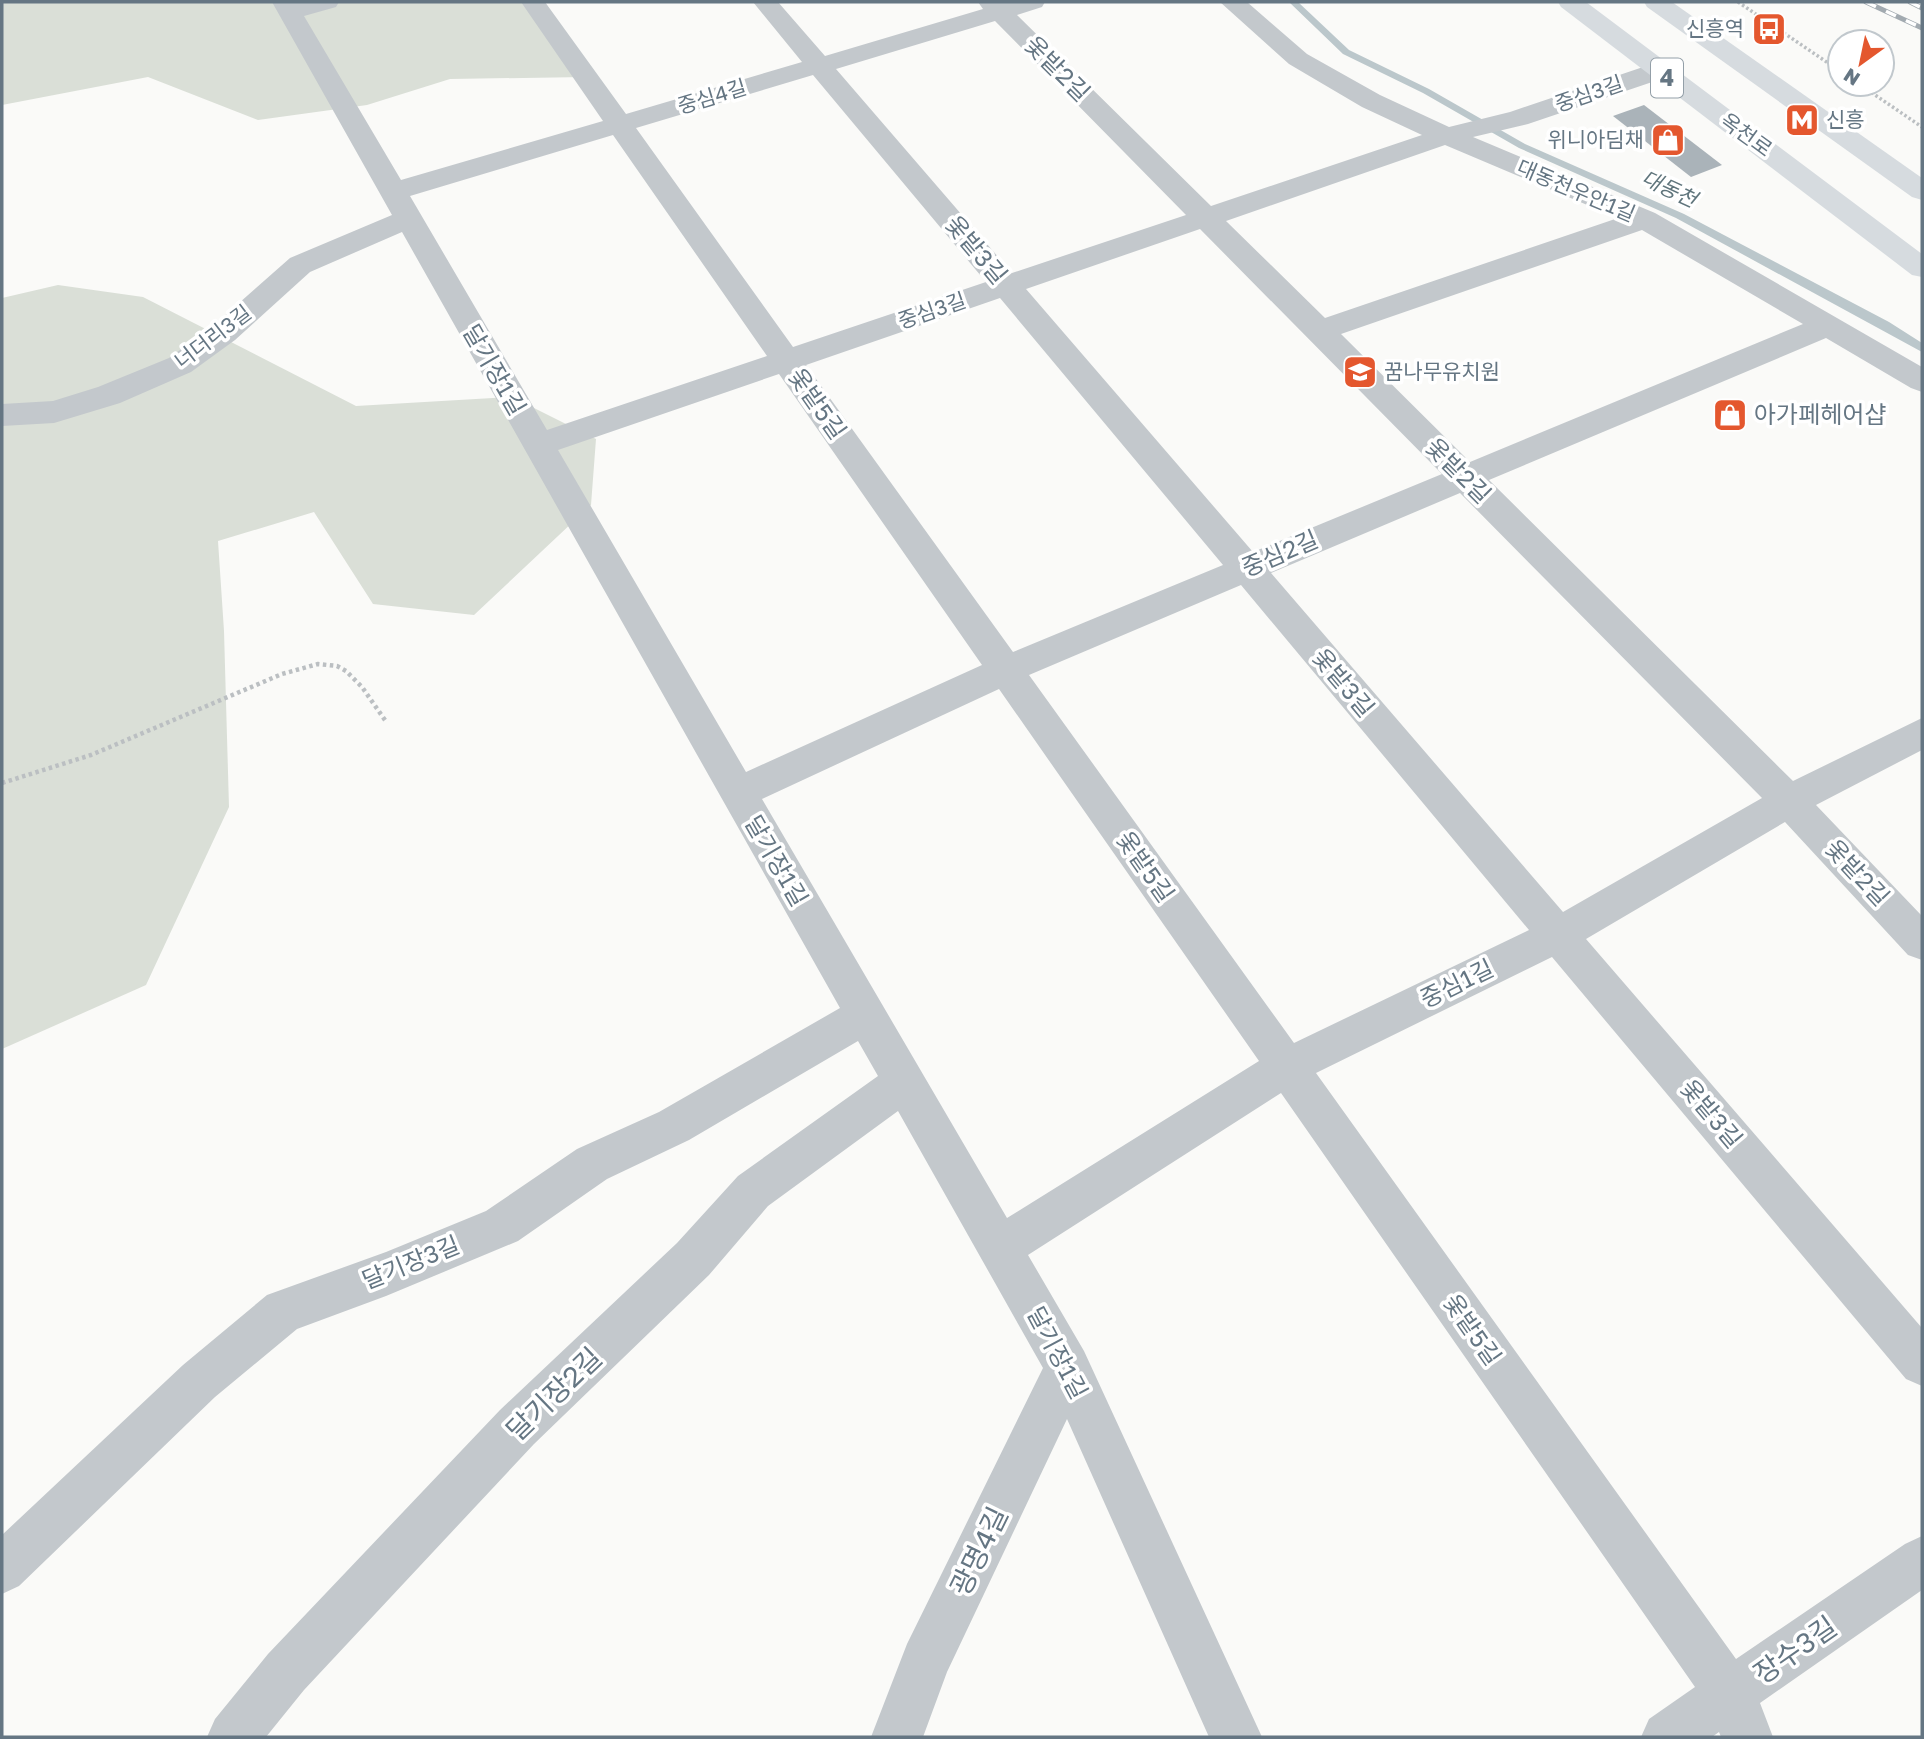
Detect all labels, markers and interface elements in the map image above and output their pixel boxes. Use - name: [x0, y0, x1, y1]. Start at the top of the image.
- bus stop icon: 신흥역: [1750, 10, 1788, 48]
- place label: 신흥역: [1686, 15, 1744, 41]
- north arrow: [1826, 28, 1896, 98]
- street label: 옻밭2길: [1019, 29, 1097, 107]
- road number: 4: [1651, 58, 1683, 97]
- text: N: [1839, 64, 1864, 91]
- street label: 중심3길: [1551, 69, 1626, 117]
- street label: 중심4길: [674, 73, 749, 119]
- metro station icon: 신흥: [1783, 101, 1821, 139]
- place label: 신흥: [1826, 106, 1865, 132]
- street label: 옥천로: [1715, 107, 1778, 162]
- shop icon: 위니아딤채: [1649, 121, 1687, 159]
- place label: 위니아딤채: [1547, 126, 1644, 152]
- street label: 대동천우안1길: [1513, 153, 1640, 227]
- water label: 대동천: [1638, 164, 1704, 213]
- street label: 옻밭3길: [940, 209, 1014, 289]
- street label: 중심3길: [894, 286, 969, 334]
- street label: 너더리3길: [169, 299, 256, 374]
- street label: 달기장1길: [458, 319, 533, 420]
- school or university icon: 꿈나무유치원: [1341, 353, 1379, 391]
- place label: 꿈나무유치원: [1384, 358, 1500, 384]
- street label: 옻밭5길: [783, 362, 853, 444]
- shop icon: 아가페헤어샵: [1711, 396, 1749, 434]
- place label: 아가페헤어샵: [1754, 399, 1886, 428]
- street label: 옻밭2길: [1420, 431, 1498, 509]
- street label: 중심2길: [1237, 524, 1322, 582]
- street label: 옻밭3길: [1307, 642, 1381, 722]
- street label: 달기장1길: [740, 810, 815, 911]
- street label: 옻밭5길: [1111, 825, 1181, 907]
- street label: 옻밭2길: [1820, 833, 1896, 911]
- street label: 중심1길: [1415, 953, 1498, 1013]
- street label: 옻밭3길: [1675, 1073, 1749, 1153]
- street label: 달기장3길: [358, 1229, 463, 1294]
- street label: 옻밭5길: [1438, 1288, 1508, 1370]
- street label: 달기장1길: [1022, 1301, 1095, 1403]
- street label: 달기장2길: [499, 1340, 608, 1447]
- street label: 광명4길: [943, 1501, 1014, 1600]
- street label: 장수3길: [1747, 1609, 1843, 1690]

